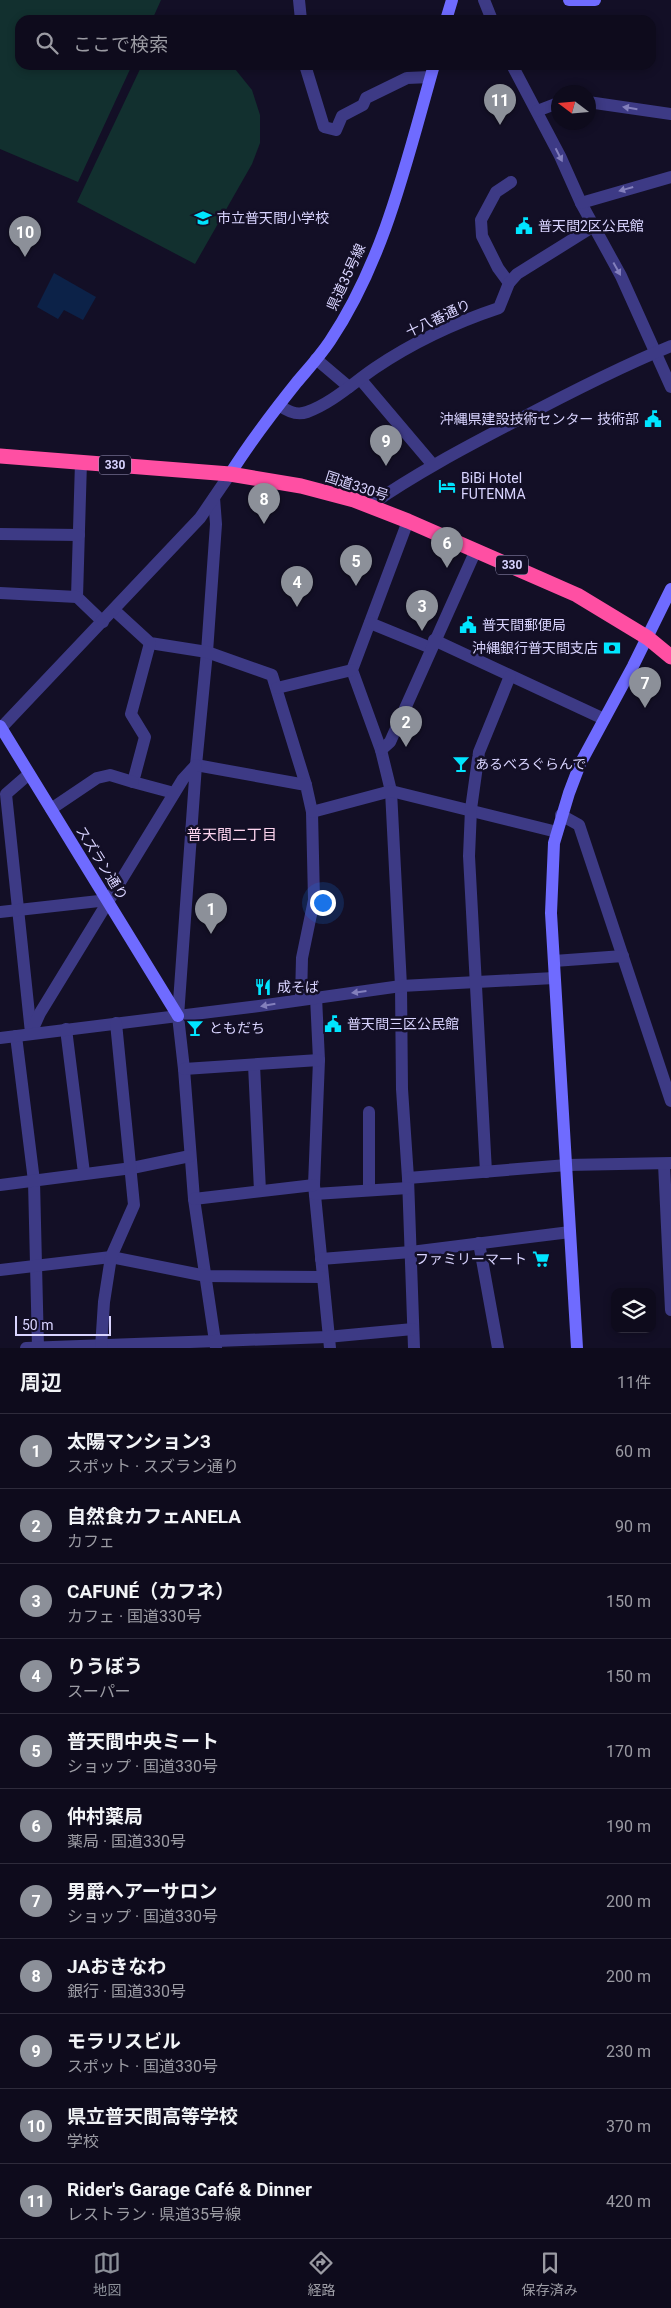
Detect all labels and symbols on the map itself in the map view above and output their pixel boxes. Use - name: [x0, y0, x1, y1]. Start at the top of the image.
- pin: 11: [484, 84, 516, 125]
- north arrow: [551, 85, 596, 130]
- one-way arrow: [621, 104, 637, 112]
- one-way arrow: [555, 147, 563, 162]
- one-way arrow: [618, 186, 633, 194]
- school or university icon: 市立普天間小学校: [193, 208, 213, 228]
- place label: 市立普天間小学校: [217, 210, 329, 226]
- pin: 10: [9, 216, 41, 257]
- public building icon: 普天間2区公民館: [514, 216, 534, 236]
- place label: 普天間2区公民館: [538, 218, 644, 234]
- street label: 県道35号線: [324, 241, 368, 313]
- one-way arrow: [613, 262, 621, 277]
- street label: 十八番通り: [403, 296, 473, 340]
- public building icon: 沖縄県建設技術センター 技術部: [643, 409, 663, 429]
- place label: 沖縄県建設技術センター 技術部: [440, 411, 639, 427]
- pin: 9: [370, 425, 402, 466]
- road number: 330: [99, 456, 131, 474]
- street label: 国道330号: [323, 468, 391, 504]
- place label: BiBi Hotel FUTENMA: [461, 470, 526, 502]
- hotel icon: BiBi Hotel FUTENMA: [437, 476, 457, 496]
- pin: 8: [248, 483, 280, 524]
- pin: 6: [431, 527, 463, 568]
- pin: 5: [340, 545, 372, 586]
- road number: 330: [496, 556, 528, 574]
- pin: 4: [281, 566, 313, 607]
- pin: 3: [406, 590, 438, 631]
- public building icon: 普天間郵便局: [458, 615, 478, 635]
- place label: 普天間郵便局: [482, 617, 566, 633]
- bank icon: 沖縄銀行普天間支店: [602, 638, 622, 658]
- place label: 沖縄銀行普天間支店: [472, 640, 598, 656]
- pin: 7: [629, 667, 661, 708]
- pin: 2: [390, 706, 422, 747]
- bar icon: あるべろぐらんで: [451, 754, 471, 774]
- place label: あるべろぐらんで: [475, 756, 586, 772]
- street label: スズラン通り: [73, 823, 131, 903]
- district label: 普天間二丁目: [187, 826, 277, 844]
- your location: [310, 890, 336, 916]
- pin: 1: [195, 893, 227, 934]
- restaurant icon: 成そば: [253, 977, 273, 997]
- place label: 成そば: [277, 979, 319, 995]
- one-way arrow: [350, 988, 366, 996]
- one-way arrow: [260, 1001, 276, 1009]
- public building icon: 普天間三区公民館: [323, 1014, 343, 1034]
- place label: 普天間三区公民館: [347, 1016, 459, 1032]
- bar icon: ともだち: [185, 1018, 205, 1038]
- place label: ともだち: [209, 1020, 265, 1036]
- supermarket icon: ファミリーマート: [531, 1249, 551, 1269]
- place label: ファミリーマート: [415, 1251, 527, 1267]
- scale bar: [15, 1313, 111, 1336]

